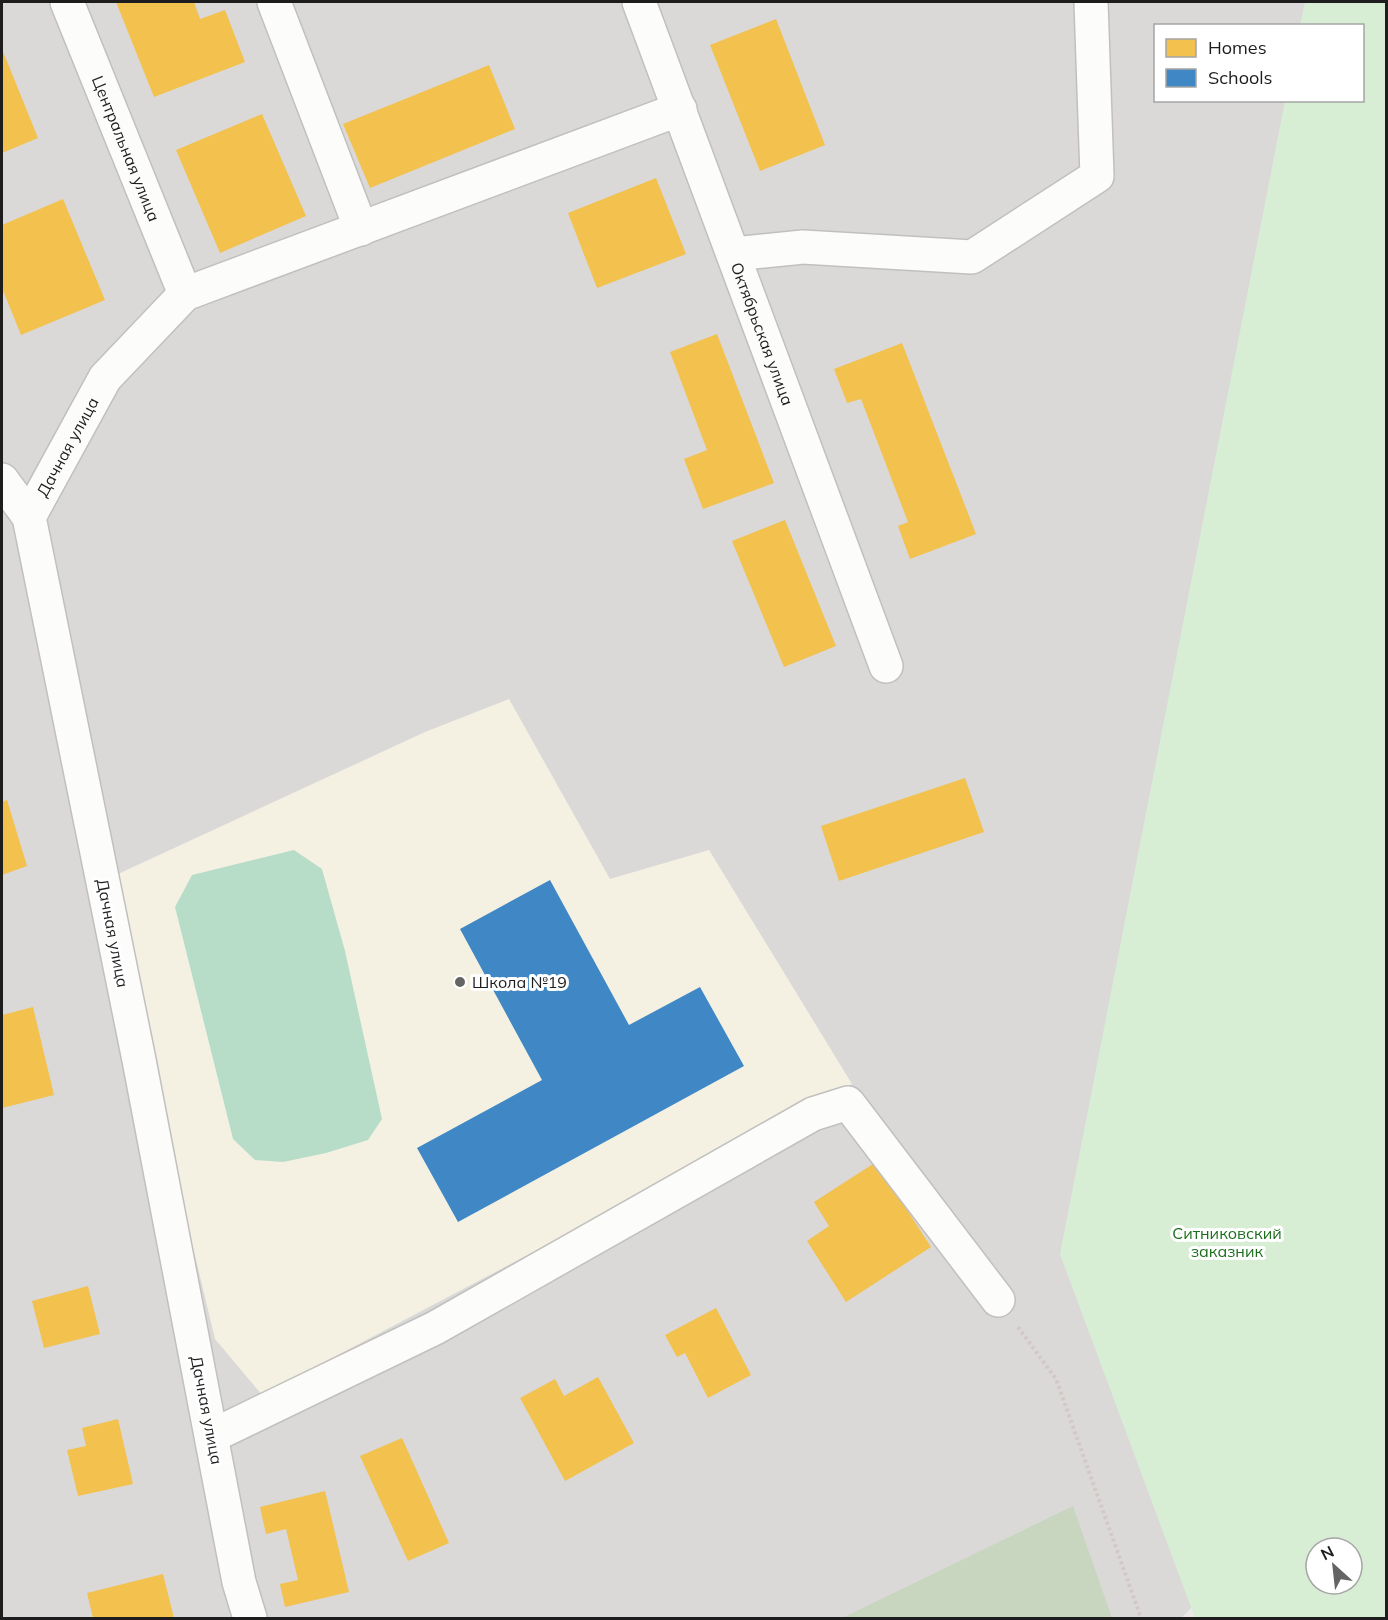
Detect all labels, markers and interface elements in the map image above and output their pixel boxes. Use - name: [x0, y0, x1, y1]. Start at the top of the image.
- legend: [1154, 24, 1364, 102]
- text: Homes: [1208, 36, 1267, 59]
- text: Schools: [1208, 66, 1273, 89]
- street label: Центральная улица: [88, 73, 165, 224]
- street label: Октябрьская улица: [727, 260, 798, 408]
- street label: Дачная улица: [32, 394, 103, 500]
- street label: Дачная улица: [93, 877, 133, 989]
- place label: Школа №19: [472, 972, 567, 992]
- marker: Школа №19: [453, 975, 467, 989]
- park label: Ситниковский заказник: [1172, 1223, 1282, 1261]
- street label: Дачная улица: [187, 1354, 227, 1466]
- north arrow: [1304, 1536, 1364, 1596]
- text: N: [1317, 1541, 1337, 1564]

